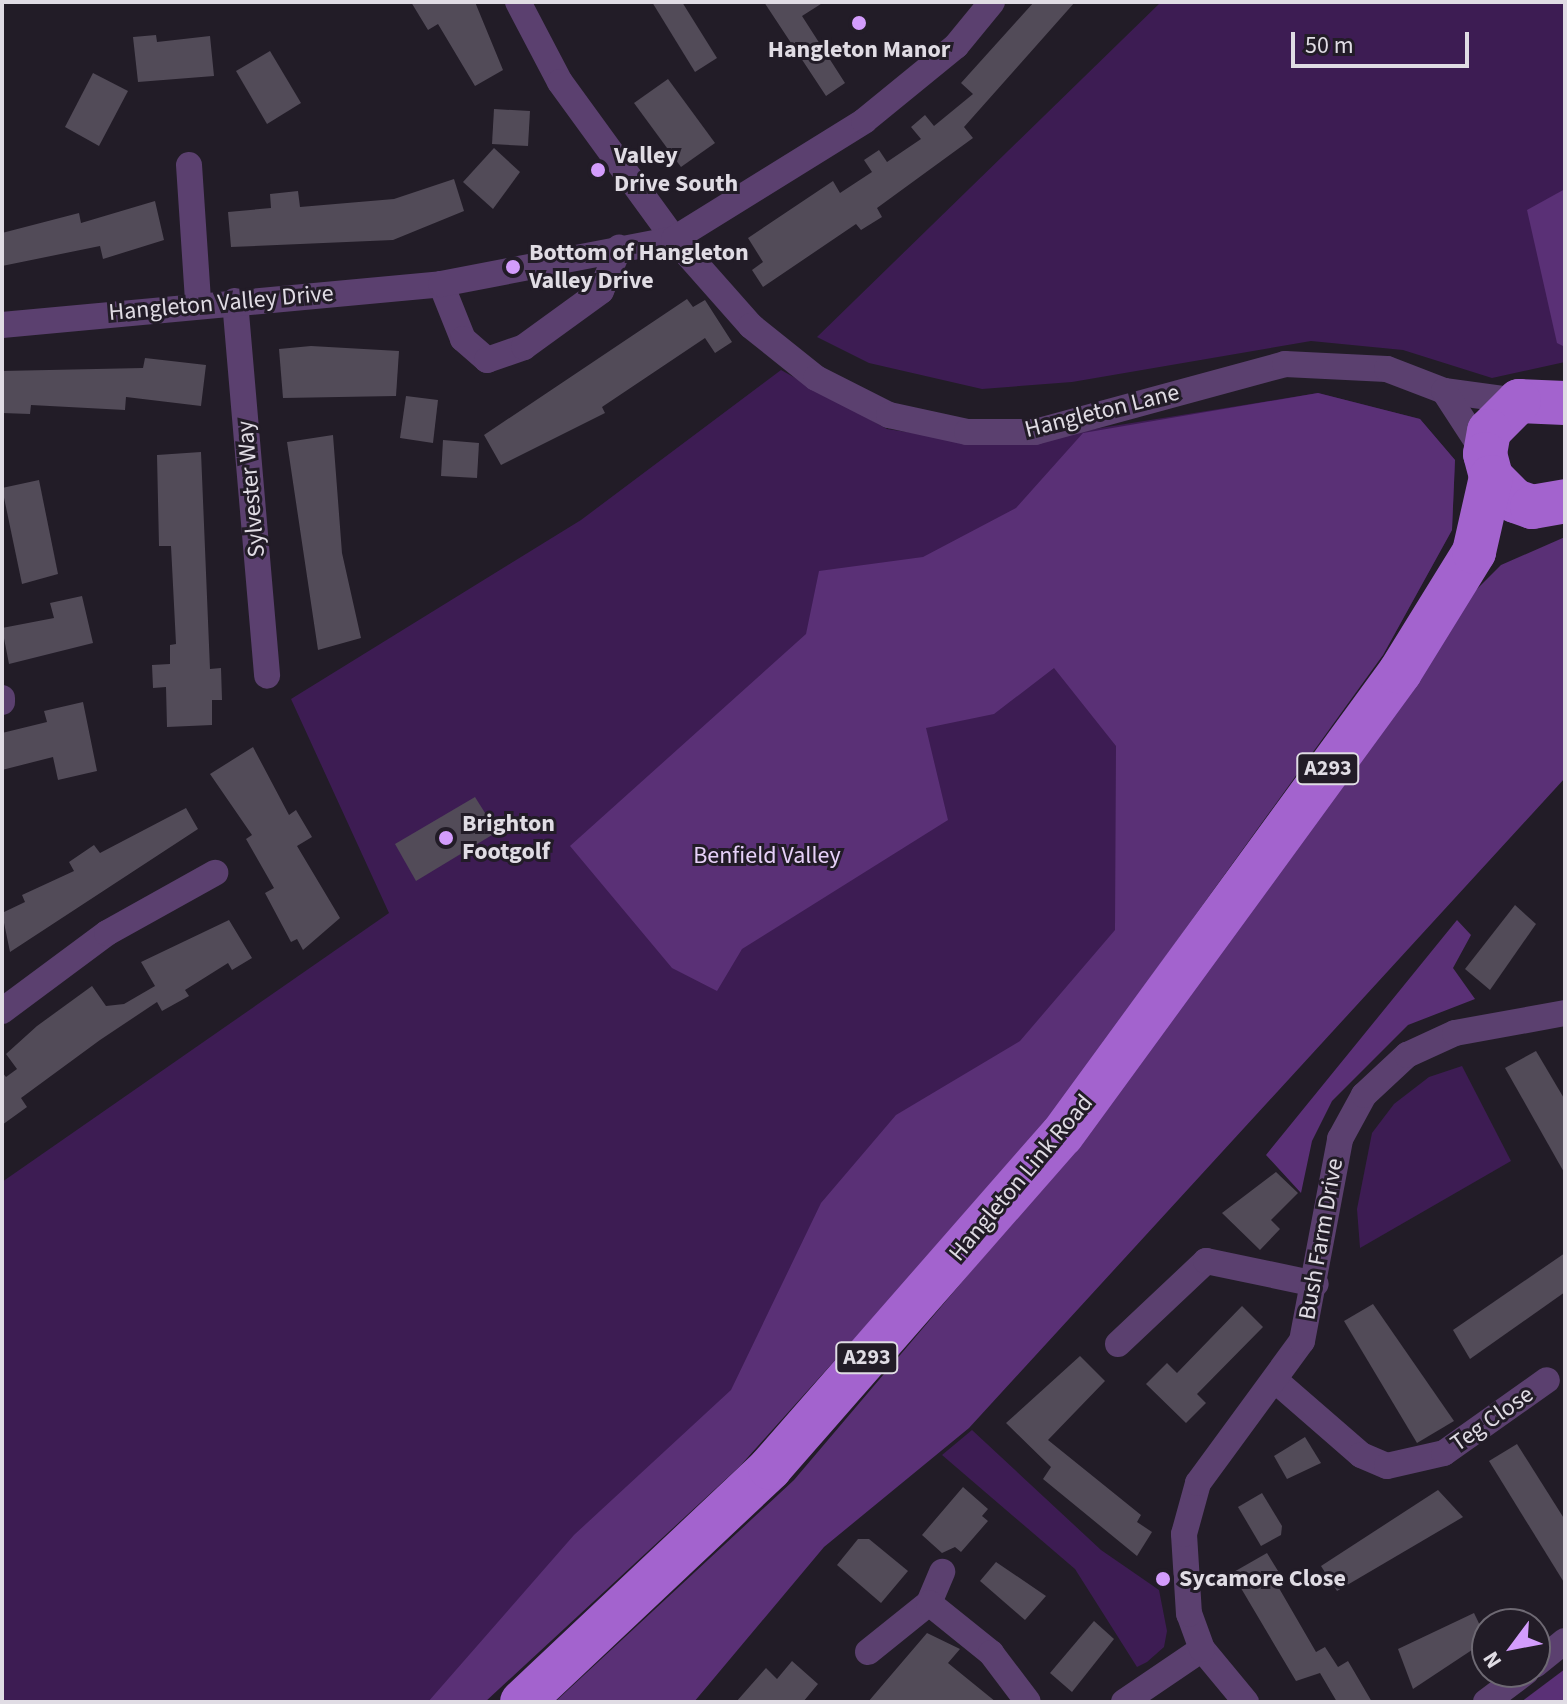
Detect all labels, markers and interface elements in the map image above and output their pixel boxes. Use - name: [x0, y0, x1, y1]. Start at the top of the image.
- marker: Hangleton Manor: [850, 14, 868, 32]
- scale bar: [1295, 16, 1473, 66]
- text: 50 m: [1305, 28, 1354, 63]
- place label: Hangleton Manor: [768, 36, 950, 64]
- place label: Valley Drive South: [614, 142, 738, 198]
- marker: Valley Drive South: [589, 161, 607, 179]
- place label: Bottom of Hangleton Valley Drive: [529, 239, 749, 295]
- marker: Bottom of Hangleton Valley Drive: [504, 258, 522, 276]
- street label: Hangleton Valley Drive: [107, 279, 335, 327]
- street label: Hangleton Lane: [1022, 378, 1182, 444]
- street label: Sylvester Way: [231, 419, 271, 559]
- road number: A293: [1296, 751, 1360, 787]
- place label: Brighton Footgolf: [462, 810, 555, 866]
- marker: Brighton Footgolf: [437, 829, 455, 847]
- park label: Benfield Valley: [693, 842, 841, 870]
- street label: Hangleton Link Road: [943, 1089, 1099, 1267]
- street label: Bush Farm Drive: [1293, 1156, 1349, 1322]
- road number: A293: [835, 1340, 899, 1376]
- street label: Teg Close: [1445, 1380, 1539, 1458]
- place label: Sycamore Close: [1179, 1565, 1346, 1593]
- marker: Sycamore Close: [1154, 1570, 1172, 1588]
- north arrow: [1471, 1608, 1551, 1688]
- text: N: [1475, 1645, 1510, 1674]

